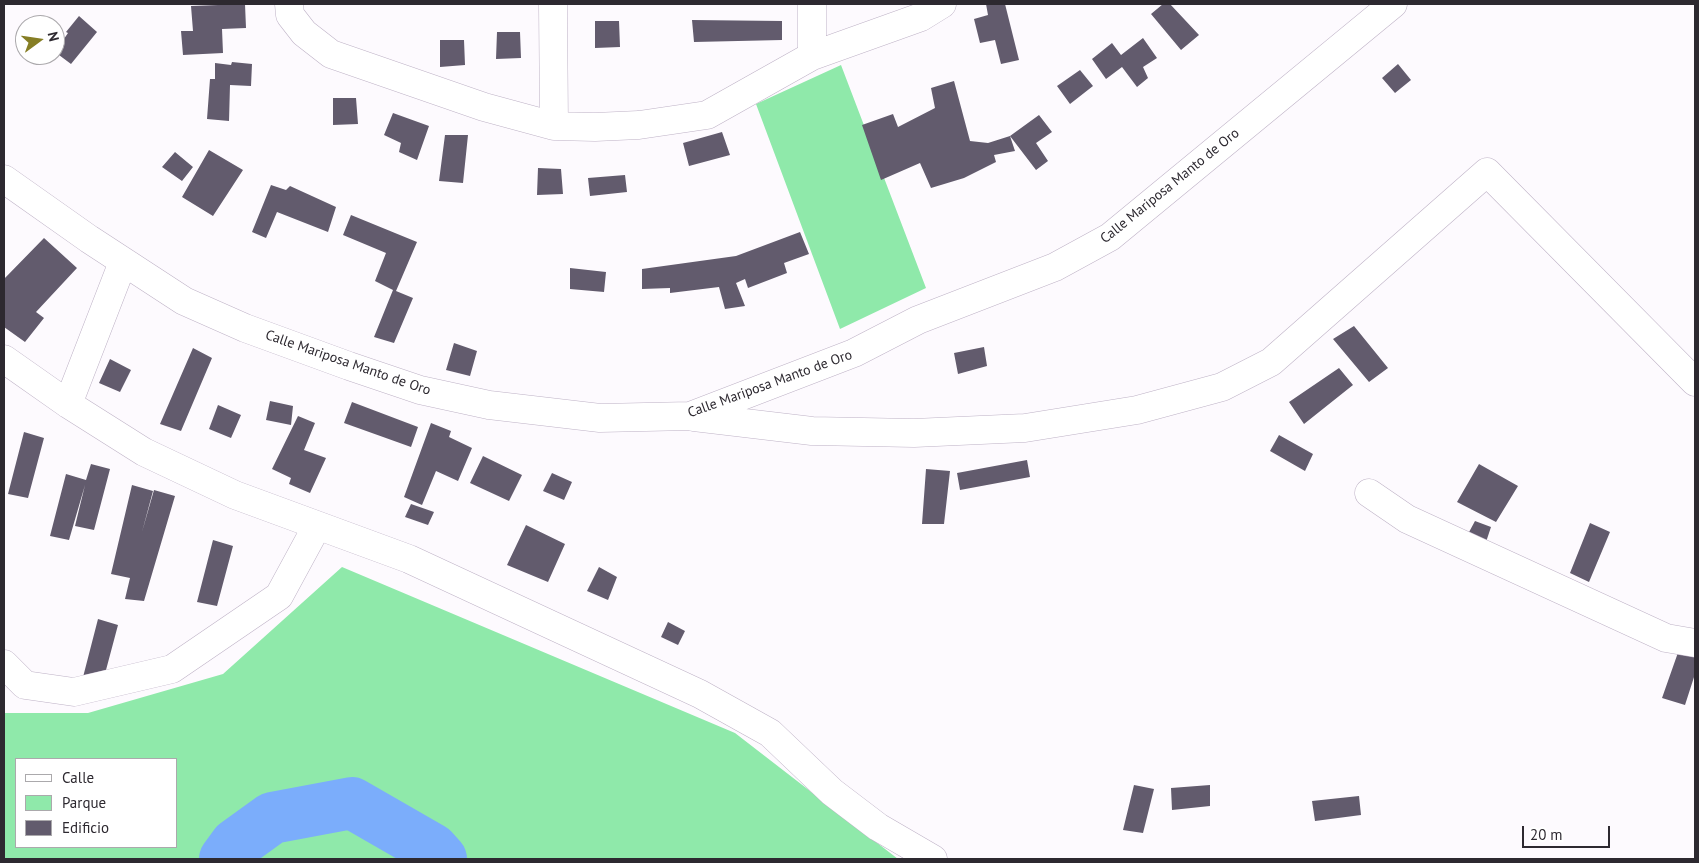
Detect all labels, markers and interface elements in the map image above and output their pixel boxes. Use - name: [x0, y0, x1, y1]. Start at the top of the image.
- north arrow: [15, 15, 65, 65]
- text: N: [44, 30, 63, 43]
- street label: Calle Mariposa Manto de Oro: [1097, 125, 1243, 247]
- street label: Calle Mariposa Manto de Oro: [263, 327, 433, 399]
- street label: Calle Mariposa Manto de Oro: [686, 346, 854, 422]
- legend: [15, 758, 178, 848]
- text: Calle: [62, 768, 94, 787]
- text: Parque: [62, 793, 106, 812]
- scale bar: [1524, 816, 1612, 848]
- text: Edificio: [62, 818, 109, 837]
- text: 20 m: [1530, 825, 1563, 844]

